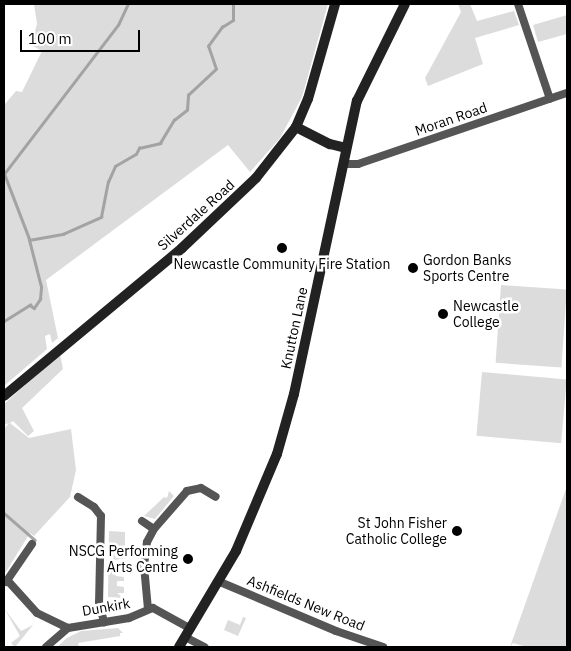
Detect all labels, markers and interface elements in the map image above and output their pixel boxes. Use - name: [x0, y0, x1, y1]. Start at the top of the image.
- scale bar: [22, 20, 142, 52]
- text: 100 m: [28, 29, 72, 48]
- street label: Moran Road: [413, 99, 489, 139]
- street label: Silverdale Road: [154, 176, 238, 254]
- marker: Newcastle Community Fire Station: [276, 242, 288, 254]
- place label: Gordon Banks Sports Centre: [423, 252, 511, 284]
- place label: Newcastle Community Fire Station: [174, 256, 390, 272]
- marker: Gordon Banks Sports Centre: [407, 262, 419, 274]
- street label: Knutton Lane: [277, 285, 311, 371]
- place label: Newcastle College: [453, 298, 519, 331]
- marker: Newcastle College: [437, 308, 449, 320]
- place label: St John Fisher Catholic College: [346, 515, 447, 548]
- marker: St John Fisher Catholic College: [451, 525, 463, 537]
- place label: NSCG Performing Arts Centre: [69, 543, 178, 576]
- marker: NSCG Performing Arts Centre: [182, 553, 194, 565]
- street label: Ashfields New Road: [245, 572, 367, 634]
- street label: Dunkirk: [81, 594, 131, 620]

